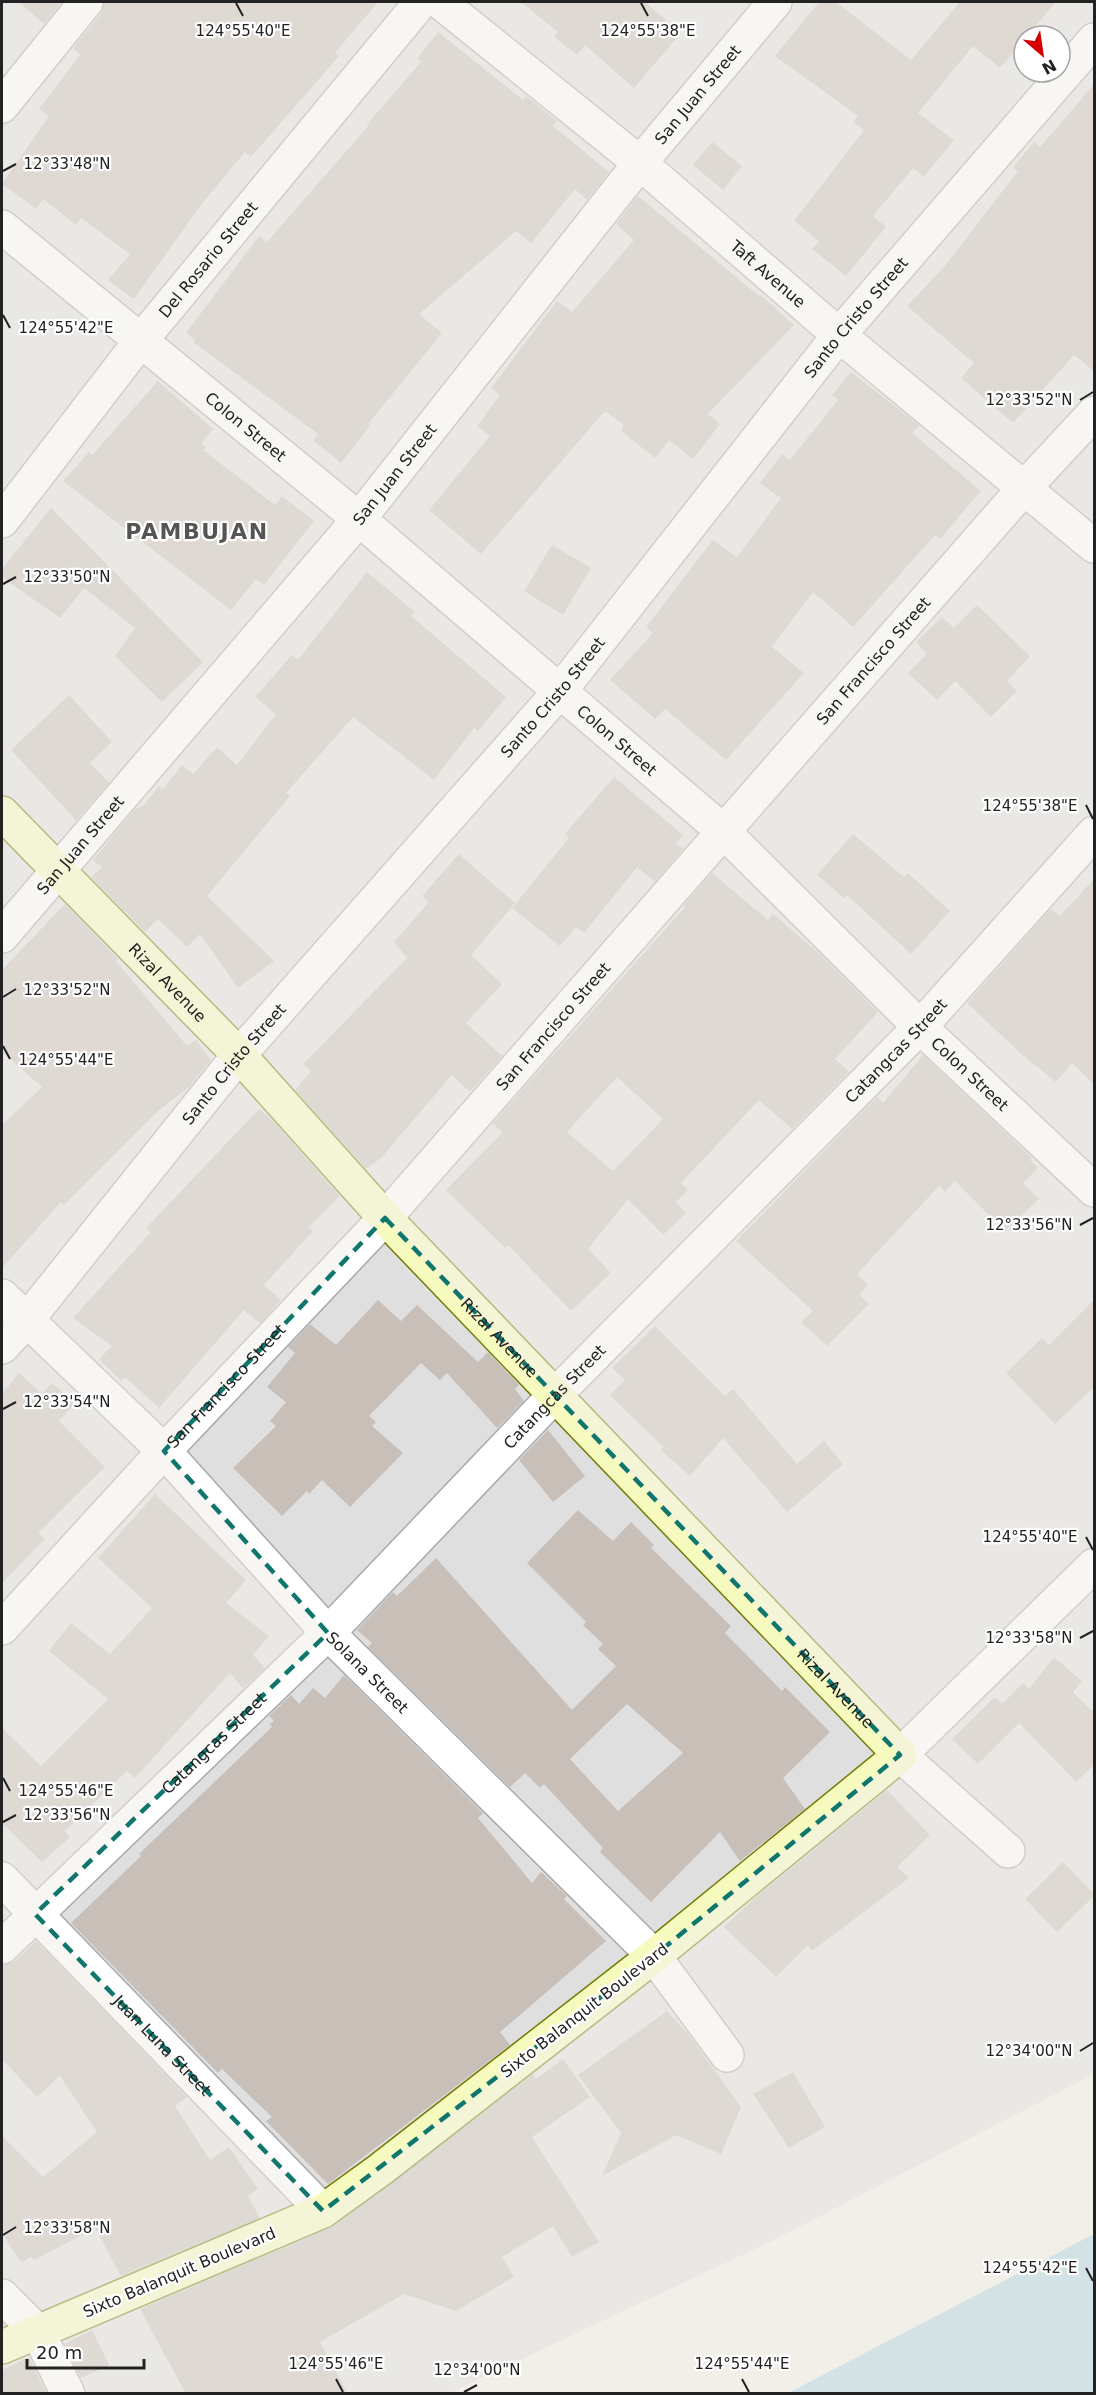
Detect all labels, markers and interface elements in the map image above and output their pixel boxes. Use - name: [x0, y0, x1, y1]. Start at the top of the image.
- text: 124°55'40"E: [196, 22, 290, 40]
- text: 124°55'38"E: [601, 22, 695, 40]
- north arrow: [1012, 24, 1072, 84]
- street label: San Juan Street: [651, 41, 745, 148]
- text: N: [1039, 55, 1059, 78]
- text: 12°33'48"N: [23, 155, 111, 173]
- street label: Del Rosario Street: [155, 198, 262, 321]
- street label: Taft Avenue: [726, 236, 809, 312]
- street label: Santo Cristo Street: [800, 253, 912, 382]
- text: 124°55'42"E: [19, 319, 113, 337]
- street label: Colon Street: [201, 388, 290, 466]
- text: 12°33'52"N: [985, 391, 1073, 409]
- street label: San Juan Street: [349, 420, 441, 529]
- district label: PAMBUJAN: [125, 519, 269, 544]
- text: 12°33'50"N: [23, 568, 111, 586]
- street label: San Francisco Street: [812, 593, 935, 729]
- street label: Santo Cristo Street: [497, 633, 609, 762]
- street label: Colon Street: [573, 701, 660, 780]
- street label: San Juan Street: [33, 792, 128, 898]
- text: 124°55'38"E: [983, 797, 1077, 815]
- street label: Rizal Avenue: [125, 939, 210, 1026]
- street label: San Francisco Street: [492, 959, 614, 1094]
- text: 12°33'52"N: [23, 981, 111, 999]
- street label: Catangcas Street: [841, 995, 951, 1107]
- street label: Santo Cristo Street: [178, 1000, 290, 1128]
- street label: Colon Street: [927, 1033, 1012, 1115]
- text: 124°55'44"E: [19, 1051, 113, 1069]
- text: 12°33'56"N: [985, 1216, 1073, 1234]
- street label: Rizal Avenue: [457, 1294, 542, 1381]
- street label: San Francisco Street: [163, 1320, 290, 1452]
- street label: Catangcas Street: [500, 1341, 610, 1453]
- text: 12°33'54"N: [23, 1393, 111, 1411]
- text: 124°55'40"E: [983, 1528, 1077, 1546]
- street label: Solana Street: [322, 1628, 412, 1717]
- text: 12°33'58"N: [985, 1629, 1073, 1647]
- street label: Rizal Avenue: [793, 1645, 878, 1732]
- street label: Catangcas Street: [158, 1689, 270, 1798]
- text: 124°55'46"E: [19, 1782, 113, 1800]
- text: 12°33'56"N: [23, 1806, 111, 1824]
- street label: Sixto Balanquit Boulevard: [497, 1939, 672, 2082]
- street label: Juan Luna Street: [109, 1991, 215, 2100]
- text: 12°34'00"N: [985, 2042, 1073, 2060]
- text: 12°33'58"N: [23, 2219, 111, 2237]
- street label: Sixto Balanquit Boulevard: [80, 2223, 278, 2322]
- text: 124°55'42"E: [983, 2259, 1077, 2277]
- scale bar: [27, 2332, 144, 2370]
- text: 20 m: [36, 2342, 82, 2363]
- text: 124°55'46"E: [289, 2355, 383, 2373]
- text: 124°55'44"E: [695, 2355, 789, 2373]
- text: 12°34'00"N: [433, 2361, 521, 2379]

